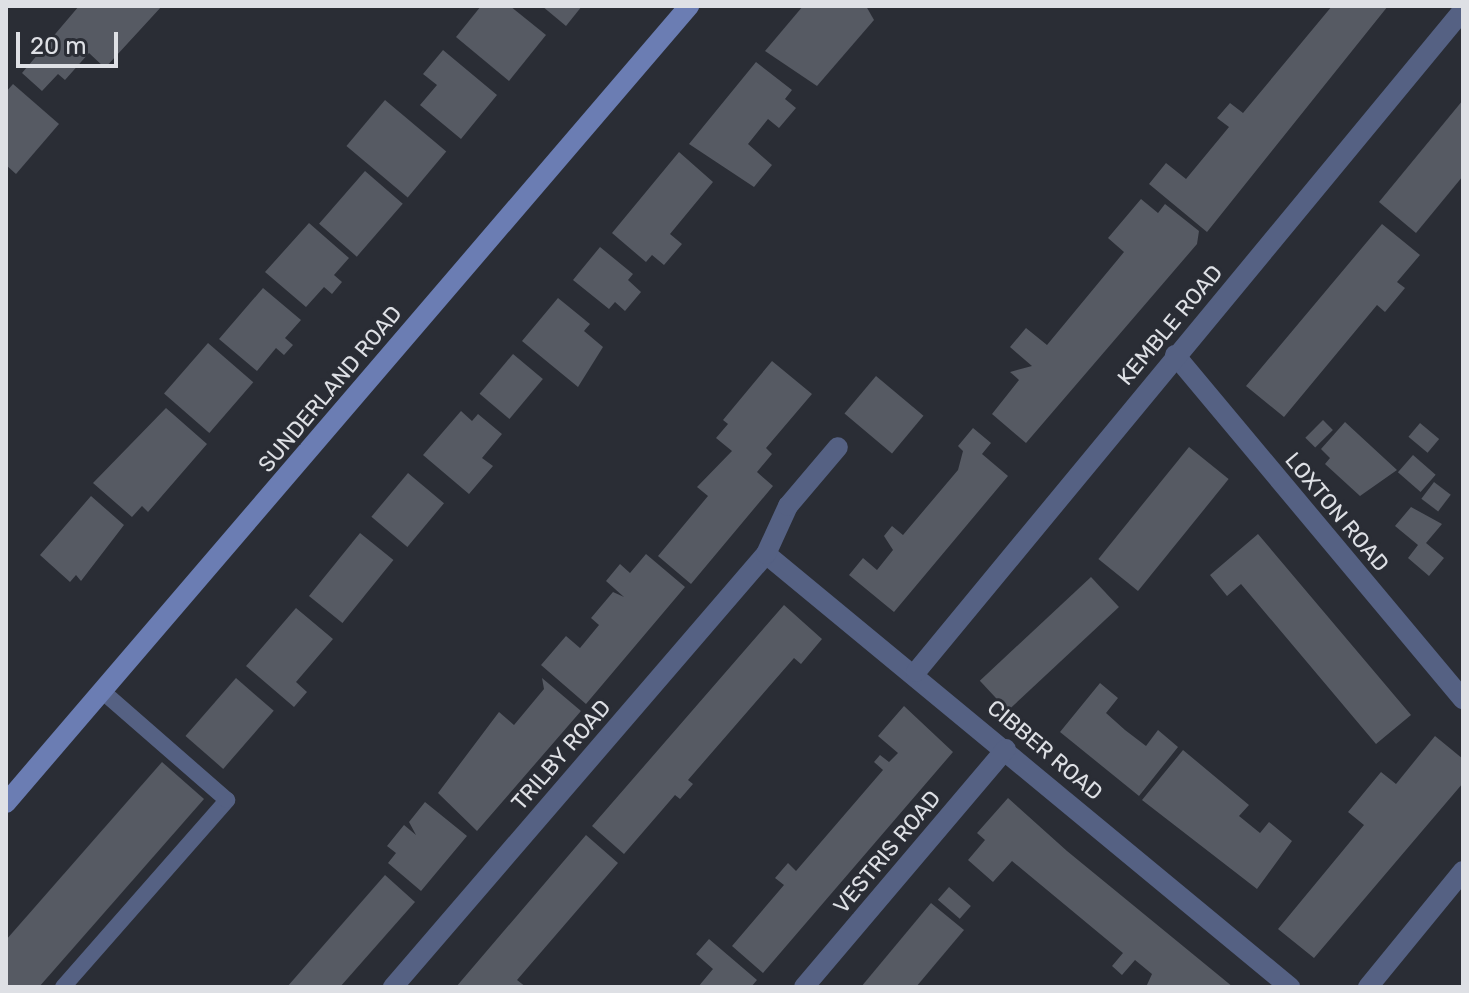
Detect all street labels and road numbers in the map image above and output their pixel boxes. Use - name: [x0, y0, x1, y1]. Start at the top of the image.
- street label: KEMBLE ROAD: [1112, 260, 1228, 390]
- street label: SUNDERLAND ROAD: [253, 300, 407, 478]
- street label: LOXTON ROAD: [1280, 447, 1394, 577]
- street label: TRILBY ROAD: [506, 694, 616, 816]
- street label: CIBBER ROAD: [982, 694, 1108, 806]
- street label: VESTRIS ROAD: [828, 785, 946, 919]

